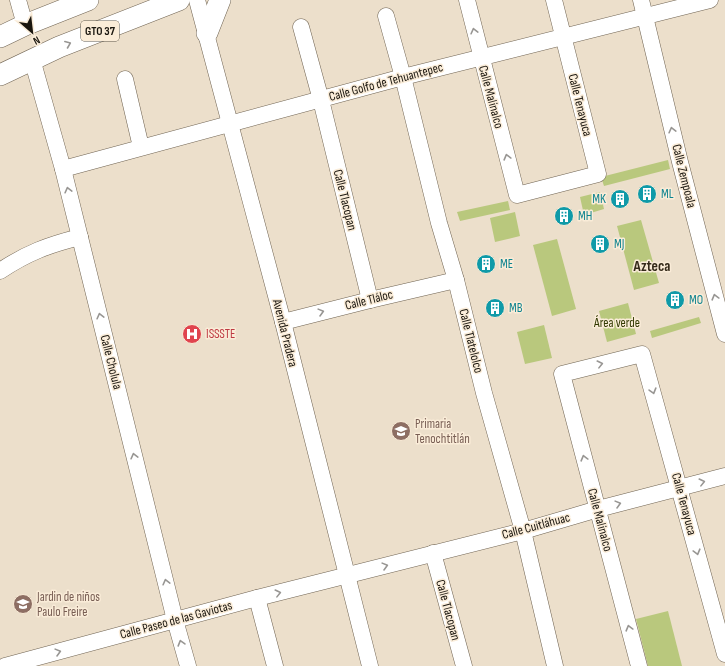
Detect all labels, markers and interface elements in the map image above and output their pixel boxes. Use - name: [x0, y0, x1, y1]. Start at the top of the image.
- north arrow: [12, 12, 52, 52]
- road number: GTO 37: [81, 21, 119, 41]
- one-way arrow: [471, 28, 479, 34]
- text: N: [31, 33, 42, 48]
- one-way arrow: [64, 40, 71, 48]
- street label: Calle Golfo de Tehuantepec: [327, 59, 445, 105]
- street label: Calle Malinalco: [475, 64, 507, 130]
- street label: Calle Tenayuca: [565, 72, 595, 138]
- one-way arrow: [668, 127, 677, 134]
- street label: Calle Zempoala: [668, 142, 700, 210]
- one-way arrow: [503, 154, 512, 161]
- street label: Calle Tlacopan: [330, 168, 360, 232]
- building icon: ML: [636, 183, 658, 205]
- place label: ML: [661, 186, 674, 202]
- one-way arrow: [65, 187, 73, 193]
- building icon: MK: [609, 188, 631, 210]
- place label: MK: [592, 191, 606, 207]
- building icon: MH: [553, 205, 575, 227]
- place label: MH: [578, 208, 592, 224]
- building icon: MJ: [589, 233, 611, 255]
- place label: MJ: [614, 236, 624, 252]
- building icon: ME: [475, 253, 497, 275]
- place label: ME: [500, 256, 513, 272]
- district label: Azteca: [633, 257, 670, 276]
- street label: Calle Tláloc: [343, 286, 395, 314]
- building icon: MO: [664, 289, 686, 311]
- place label: MO: [689, 292, 703, 308]
- one-way arrow: [711, 293, 720, 300]
- street label: Avenida Pradera: [269, 297, 301, 369]
- building icon: MB: [484, 297, 506, 319]
- place label: MB: [509, 300, 523, 316]
- street label: Calle Tlatelolco: [455, 307, 487, 375]
- one-way arrow: [317, 309, 324, 317]
- one-way arrow: [96, 313, 104, 320]
- park label: Área verde: [593, 315, 640, 331]
- hospital icon: ISSSTE: [181, 323, 203, 345]
- place label: ISSSTE: [206, 326, 235, 342]
- street label: Calle Cholula: [96, 333, 126, 391]
- one-way arrow: [596, 360, 603, 369]
- one-way arrow: [648, 387, 657, 394]
- place label: Primaria Tenochtitlán: [415, 416, 470, 447]
- school or university icon: Primaria Tenochtitlán: [390, 420, 412, 442]
- one-way arrow: [131, 453, 139, 459]
- one-way arrow: [580, 455, 589, 462]
- street label: Calle Tenayuca: [668, 471, 700, 537]
- one-way arrow: [699, 478, 706, 487]
- street label: Calle Malinalco: [584, 487, 616, 553]
- one-way arrow: [615, 500, 622, 509]
- street label: Calle Cuitláhuac: [500, 509, 572, 543]
- one-way arrow: [693, 549, 701, 555]
- one-way arrow: [381, 562, 388, 571]
- street label: Calle Tlacopan: [432, 578, 464, 642]
- one-way arrow: [162, 579, 170, 586]
- place label: Jardin de niños Paulo Freire: [36, 589, 100, 620]
- one-way arrow: [274, 589, 281, 598]
- school or university icon: Jardin de niños Paulo Freire: [12, 593, 34, 615]
- street label: Calle Paseo de las Gaviotas: [118, 597, 234, 643]
- one-way arrow: [625, 625, 634, 632]
- one-way arrow: [178, 640, 186, 646]
- one-way arrow: [54, 648, 61, 657]

